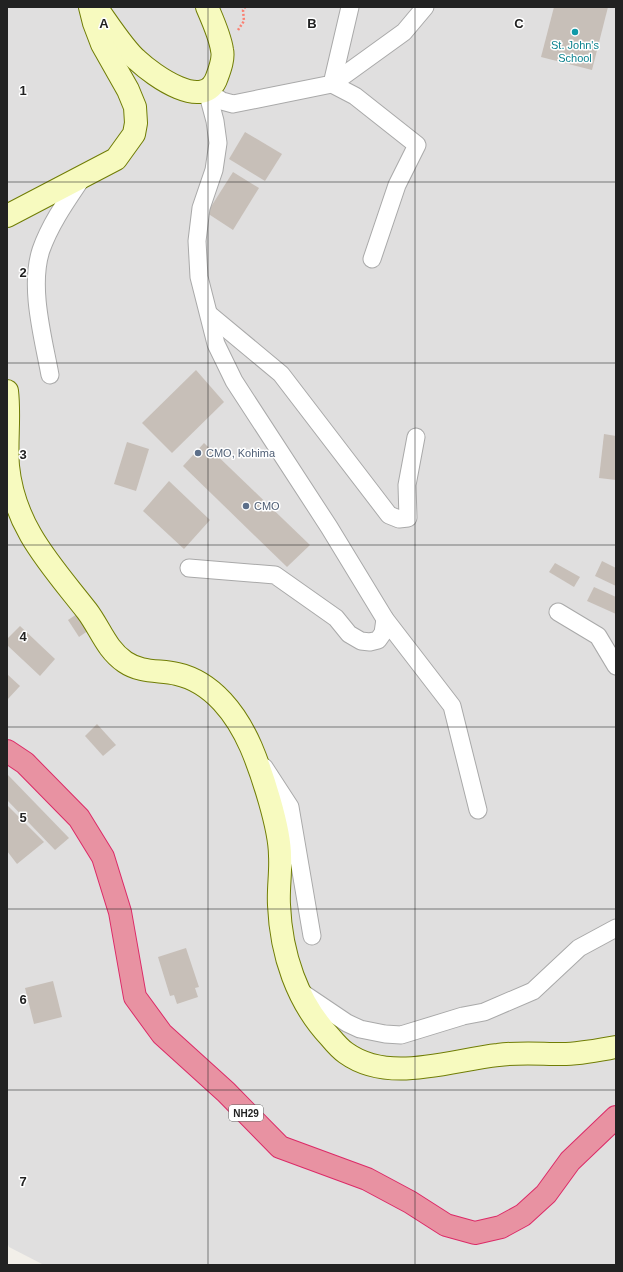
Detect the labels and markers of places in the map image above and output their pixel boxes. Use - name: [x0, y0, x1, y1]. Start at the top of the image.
- marker: St. John's School: [570, 27, 580, 37]
- place label: St. John's School: [551, 39, 599, 64]
- place label: CMO, Kohima: [206, 447, 276, 459]
- marker: CMO, Kohima: [193, 448, 203, 458]
- place label: CMO: [254, 500, 280, 512]
- marker: CMO: [241, 501, 251, 511]

